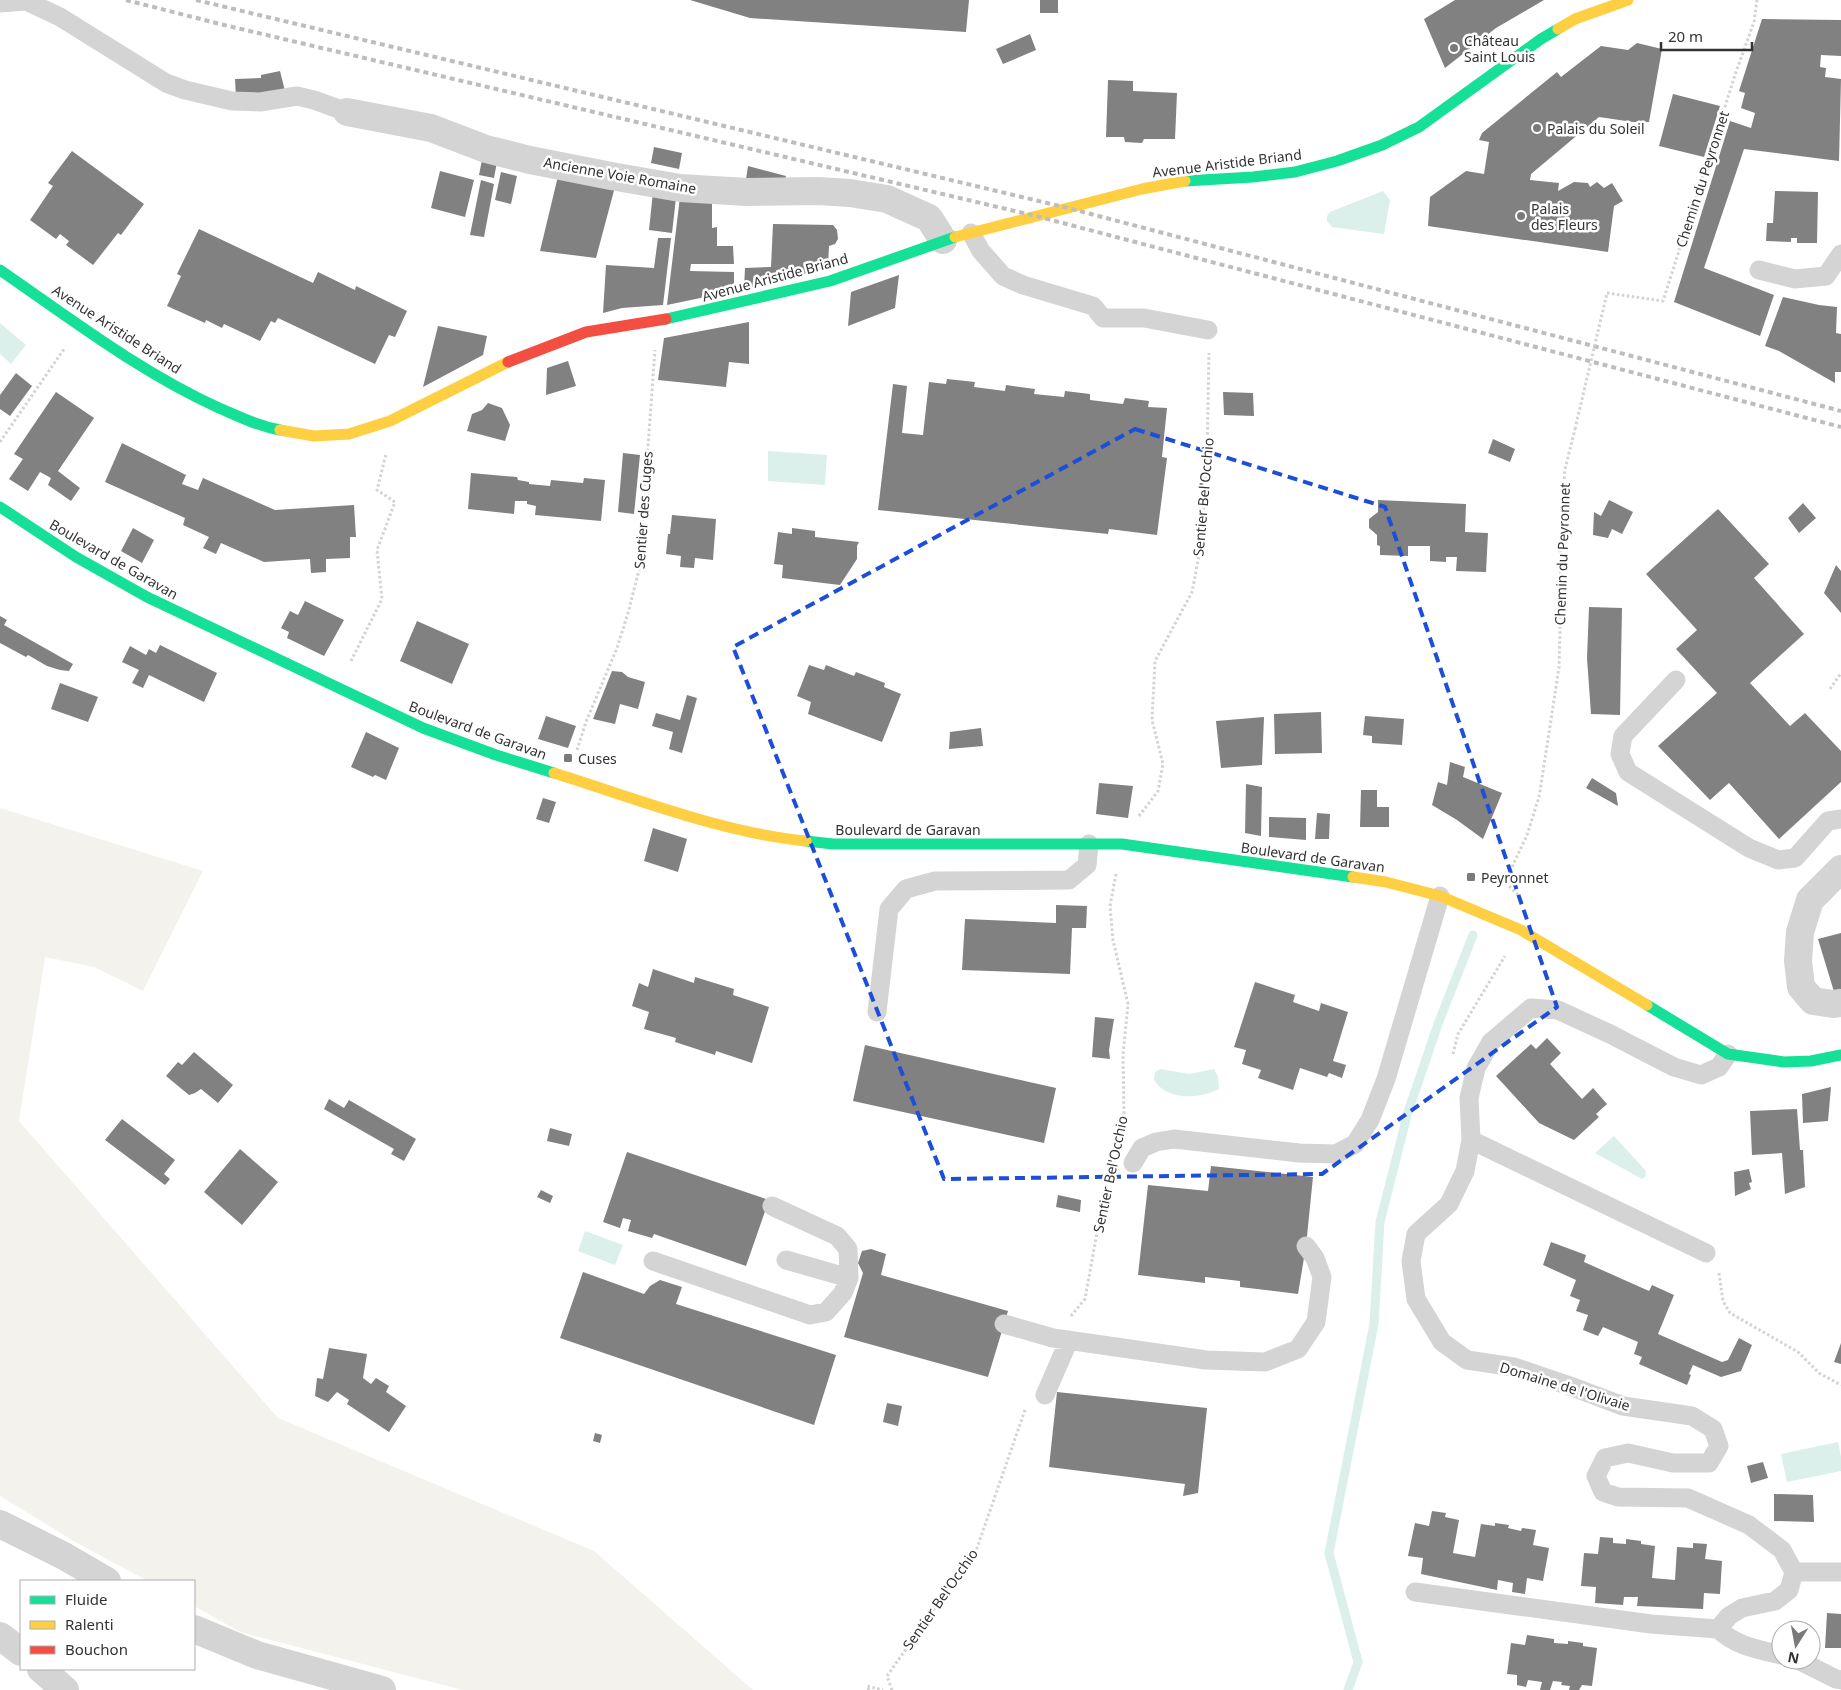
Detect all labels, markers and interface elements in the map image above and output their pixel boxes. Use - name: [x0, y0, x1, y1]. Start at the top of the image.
- scale bar: [1661, 20, 1752, 52]
- text: 20 m: [1668, 26, 1703, 46]
- place label: Château Saint Louis: [1464, 31, 1536, 66]
- marker: Château Saint Louis: [1448, 42, 1460, 54]
- street label: Chemin du Peyronnet: [1671, 108, 1733, 250]
- place label: Palais du Soleil: [1547, 119, 1645, 138]
- marker: Palais du Soleil: [1531, 122, 1543, 134]
- street label: Avenue Aristide Briand: [1151, 144, 1303, 182]
- street label: Ancienne Voie Romaine: [542, 152, 698, 198]
- place label: Palais des Fleurs: [1531, 199, 1598, 234]
- marker: Palais des Fleurs: [1515, 210, 1527, 222]
- street label: Avenue Aristide Briand: [700, 248, 850, 306]
- street label: Avenue Aristide Briand: [49, 280, 185, 378]
- street label: Sentier Bel'Occhio: [1188, 437, 1218, 557]
- street label: Sentier des Cuges: [629, 450, 657, 569]
- street label: Chemin du Peyronnet: [1550, 482, 1574, 626]
- street label: Boulevard de Garavan: [46, 514, 182, 604]
- street label: Boulevard de Garavan: [406, 696, 550, 764]
- place label: Cuses: [578, 749, 617, 768]
- marker: Cuses: [562, 752, 574, 764]
- street label: Boulevard de Garavan: [835, 820, 981, 839]
- street label: Boulevard de Garavan: [1240, 837, 1386, 877]
- place label: Peyronnet: [1481, 868, 1548, 887]
- marker: Peyronnet: [1465, 871, 1477, 883]
- street label: Sentier Bel'Occhio: [1088, 1114, 1132, 1234]
- street label: Domaine de l'Olivaie: [1498, 1357, 1632, 1415]
- street label: Sentier Bel'Occhio: [898, 1545, 982, 1653]
- legend: [20, 1580, 195, 1670]
- text: Fluide: [65, 1589, 107, 1609]
- text: Ralenti: [65, 1614, 114, 1634]
- north arrow: [1771, 1620, 1821, 1670]
- text: Bouchon: [65, 1639, 128, 1659]
- text: N: [1786, 1648, 1801, 1669]

